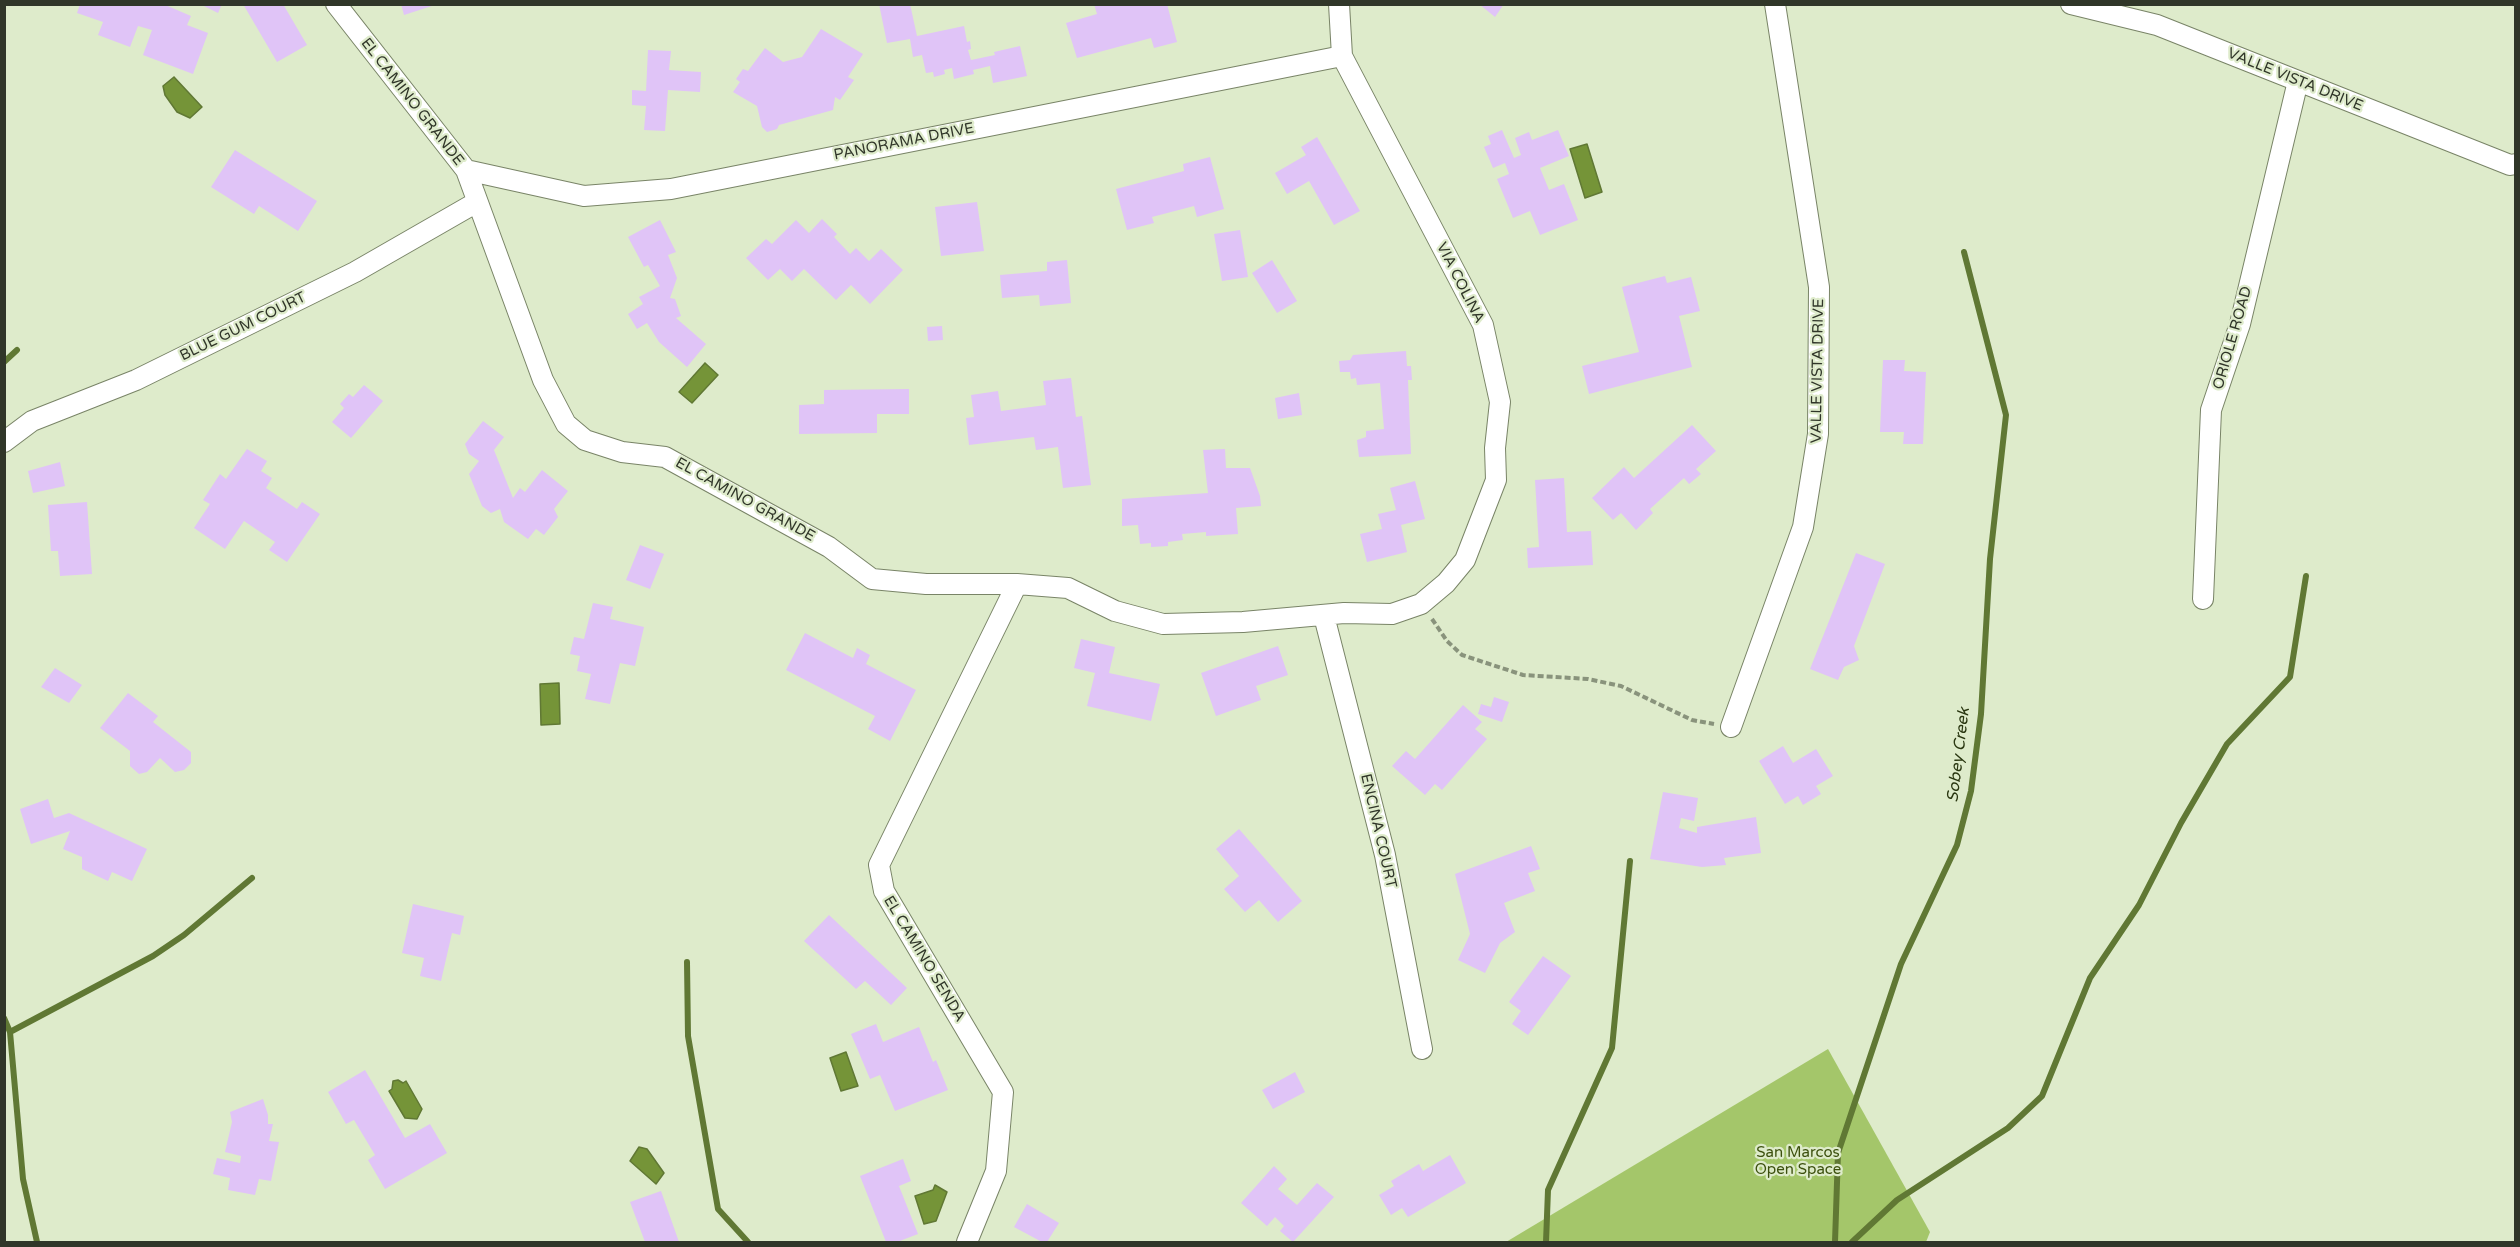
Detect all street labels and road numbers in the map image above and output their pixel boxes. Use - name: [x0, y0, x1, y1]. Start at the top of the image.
- street label: EL CAMINO GRANDE: [357, 35, 467, 169]
- street label: VALLE VISTA DRIVE: [2225, 45, 2365, 115]
- street label: PANORAMA DRIVE: [832, 120, 976, 164]
- street label: VIA COLINA: [1432, 240, 1488, 326]
- street label: ORIOLE ROAD: [2210, 284, 2256, 392]
- street label: BLUE GUM COURT: [177, 289, 309, 365]
- street label: VALLE VISTA DRIVE: [1808, 299, 1828, 443]
- street label: EL CAMINO GRANDE: [672, 454, 818, 546]
- street label: ENCINA COURT: [1356, 772, 1400, 890]
- street label: EL CAMINO SENDA: [879, 893, 969, 1025]

